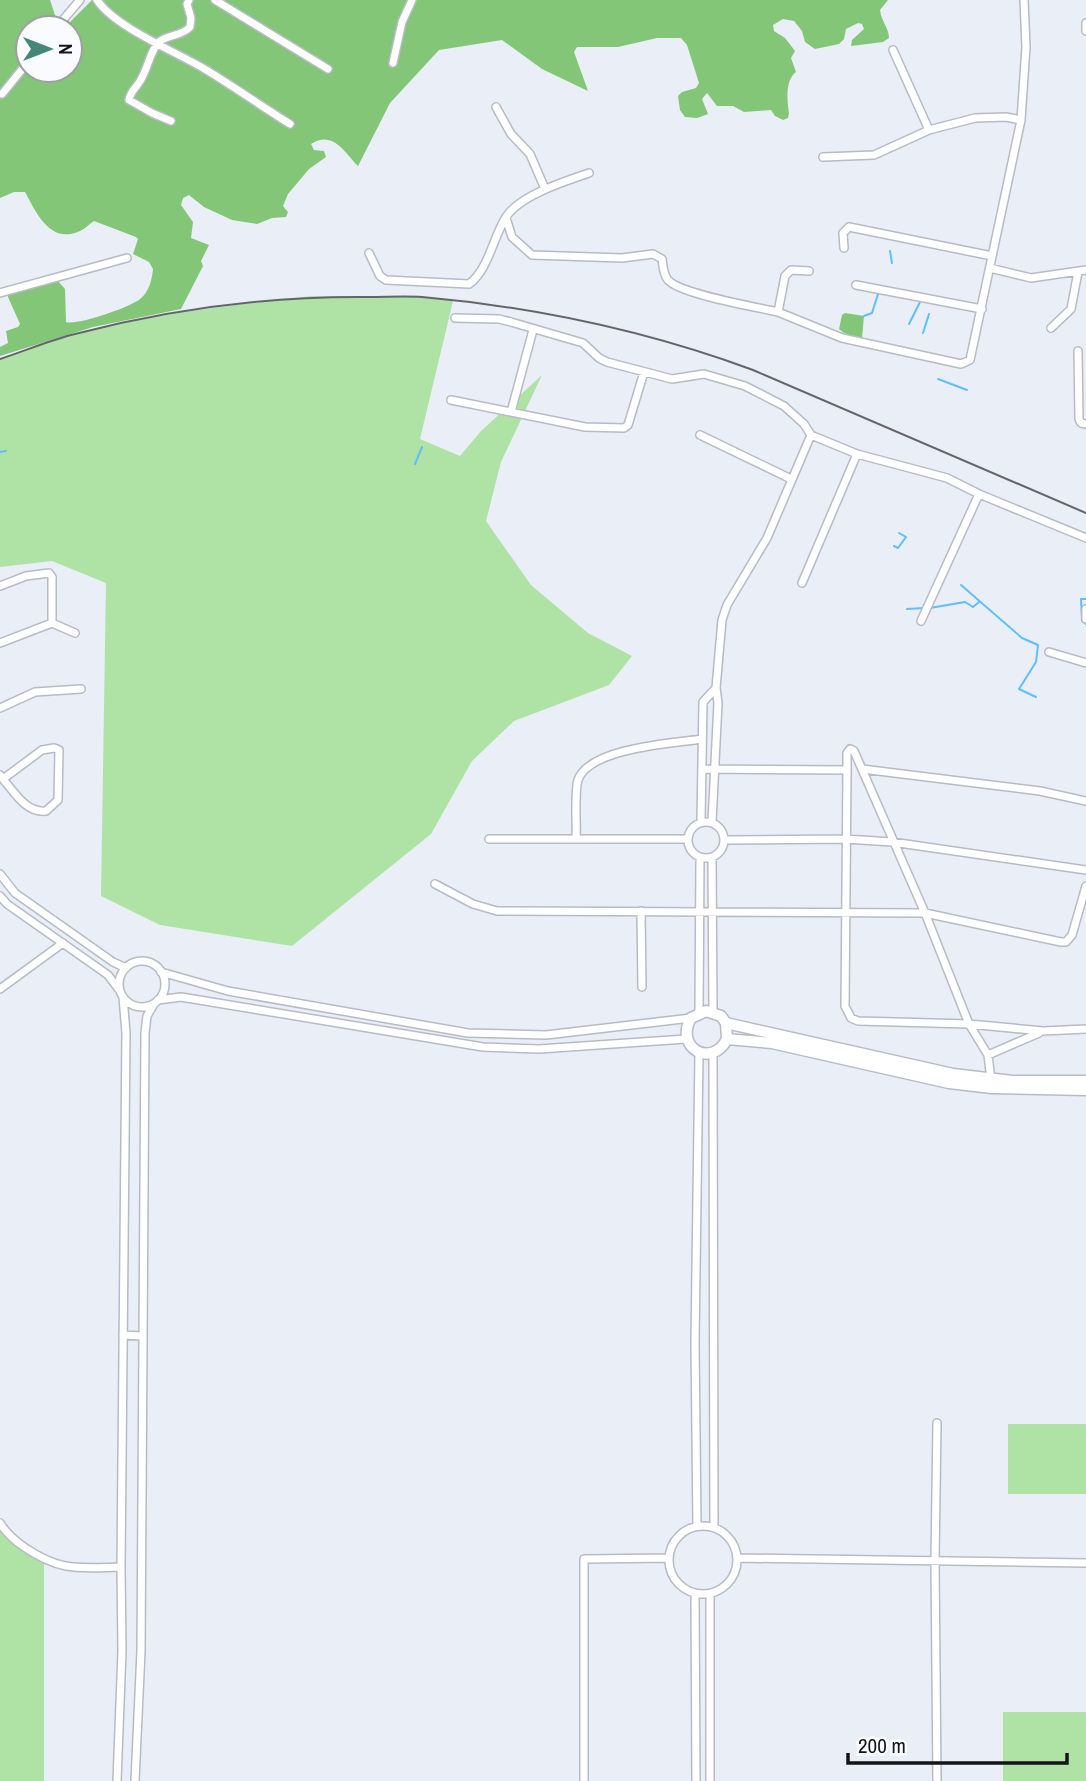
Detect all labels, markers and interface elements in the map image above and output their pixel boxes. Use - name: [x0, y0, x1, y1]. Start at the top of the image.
- north arrow: [14, 14, 84, 84]
- text: N: [53, 43, 79, 55]
- scale bar: [848, 1722, 1067, 1766]
- text: 200 m: [858, 1731, 906, 1760]

